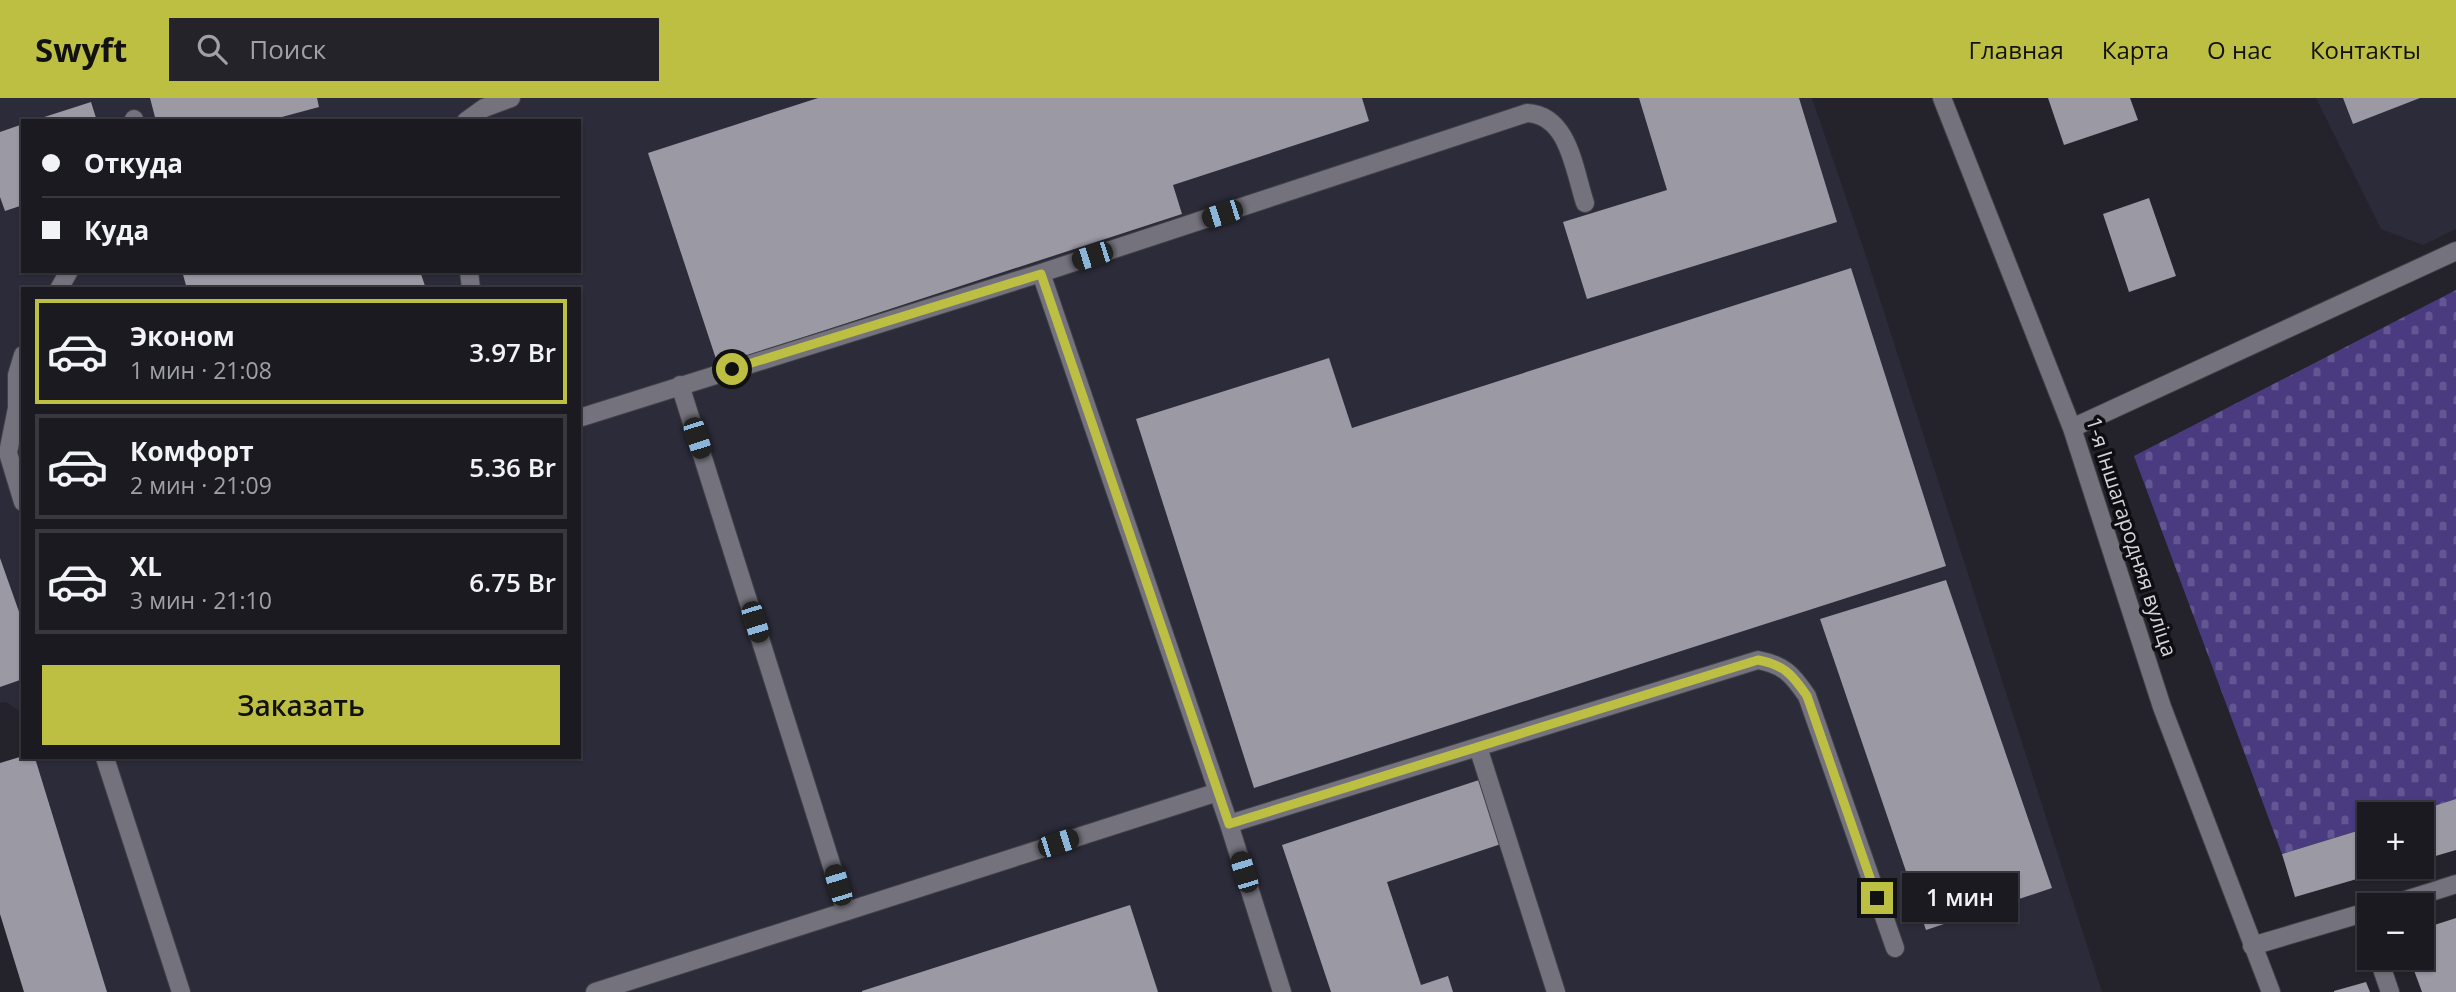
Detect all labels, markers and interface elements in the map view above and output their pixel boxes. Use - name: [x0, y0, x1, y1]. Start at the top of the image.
- search box: [169, 18, 659, 81]
- text: Swyft: [35, 27, 127, 72]
- icon: search: [193, 30, 231, 68]
- text: Поиск: [249, 31, 326, 67]
- text: Главная: [1969, 33, 2064, 66]
- text: Карта: [2102, 33, 2169, 66]
- text: О нас: [2207, 33, 2272, 66]
- text: Контакты: [2310, 33, 2421, 66]
- text: Откуда: [84, 145, 183, 181]
- car: [1199, 198, 1246, 230]
- text: Куда: [84, 212, 149, 248]
- car: [1069, 240, 1116, 272]
- text: Эконом: [130, 318, 235, 354]
- icon: car: [46, 320, 109, 383]
- text: 3.97 Br: [469, 334, 556, 370]
- route start: [716, 353, 748, 385]
- text: 1 мин · 21:08: [130, 354, 272, 386]
- street label: 1-я Іншагародняя вуліца: [2080, 413, 2184, 660]
- car: [681, 415, 714, 461]
- text: Комфорт: [130, 433, 254, 469]
- icon: car: [46, 435, 109, 498]
- text: 5.36 Br: [469, 449, 556, 485]
- text: 2 мин · 21:09: [130, 469, 272, 501]
- text: XL: [130, 548, 162, 584]
- icon: car: [46, 550, 109, 613]
- text: 6.75 Br: [469, 564, 556, 600]
- text: 3 мин · 21:10: [130, 584, 272, 616]
- car: [739, 599, 772, 645]
- button: Заказать: [42, 665, 560, 745]
- map controls: [2357, 802, 2434, 970]
- button: +: [2357, 802, 2434, 879]
- car: [1035, 827, 1082, 859]
- car: [1228, 849, 1261, 895]
- car: [822, 862, 855, 908]
- callout: 1 мин: [1902, 874, 2017, 922]
- text: 1 мин: [1926, 881, 1994, 913]
- route end: [1861, 882, 1893, 914]
- button: −: [2357, 893, 2434, 970]

